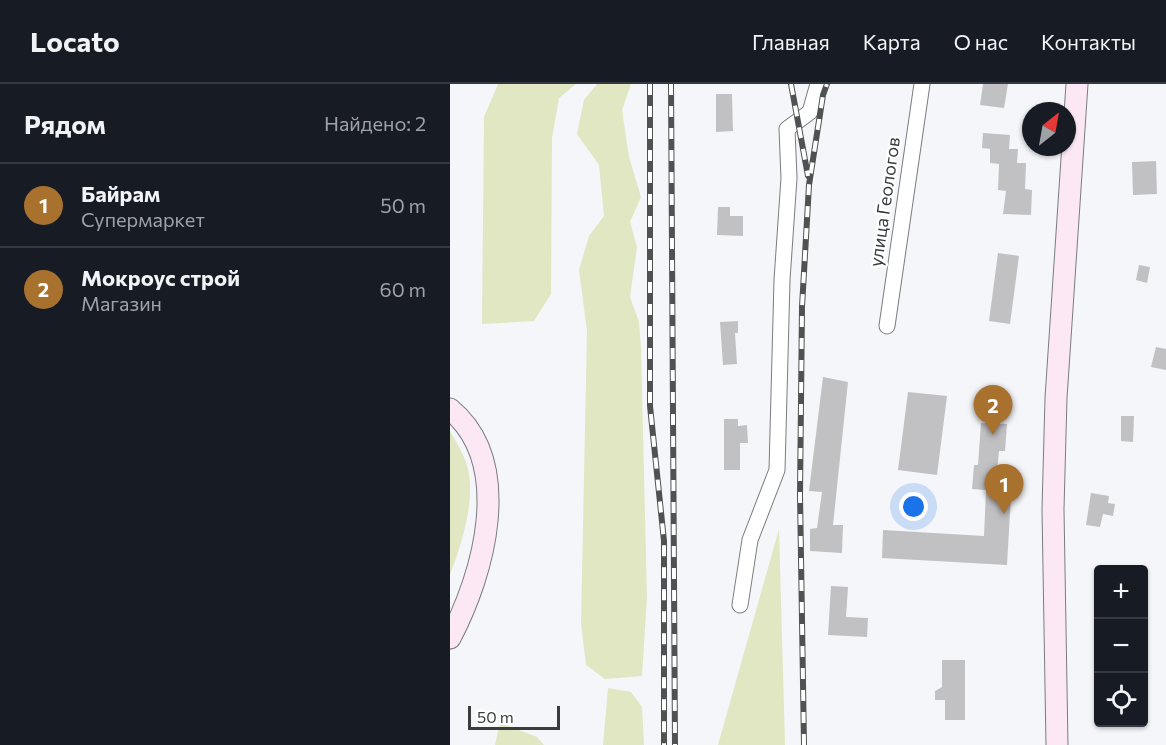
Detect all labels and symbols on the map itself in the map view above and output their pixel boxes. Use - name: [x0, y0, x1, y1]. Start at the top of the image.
- north arrow: [1022, 102, 1076, 156]
- street label: улица Геологов: [864, 136, 904, 268]
- pin: 2: [974, 386, 1012, 435]
- pin: 1: [984, 464, 1024, 514]
- your location: [899, 492, 928, 521]
- scale bar: [468, 703, 560, 730]

